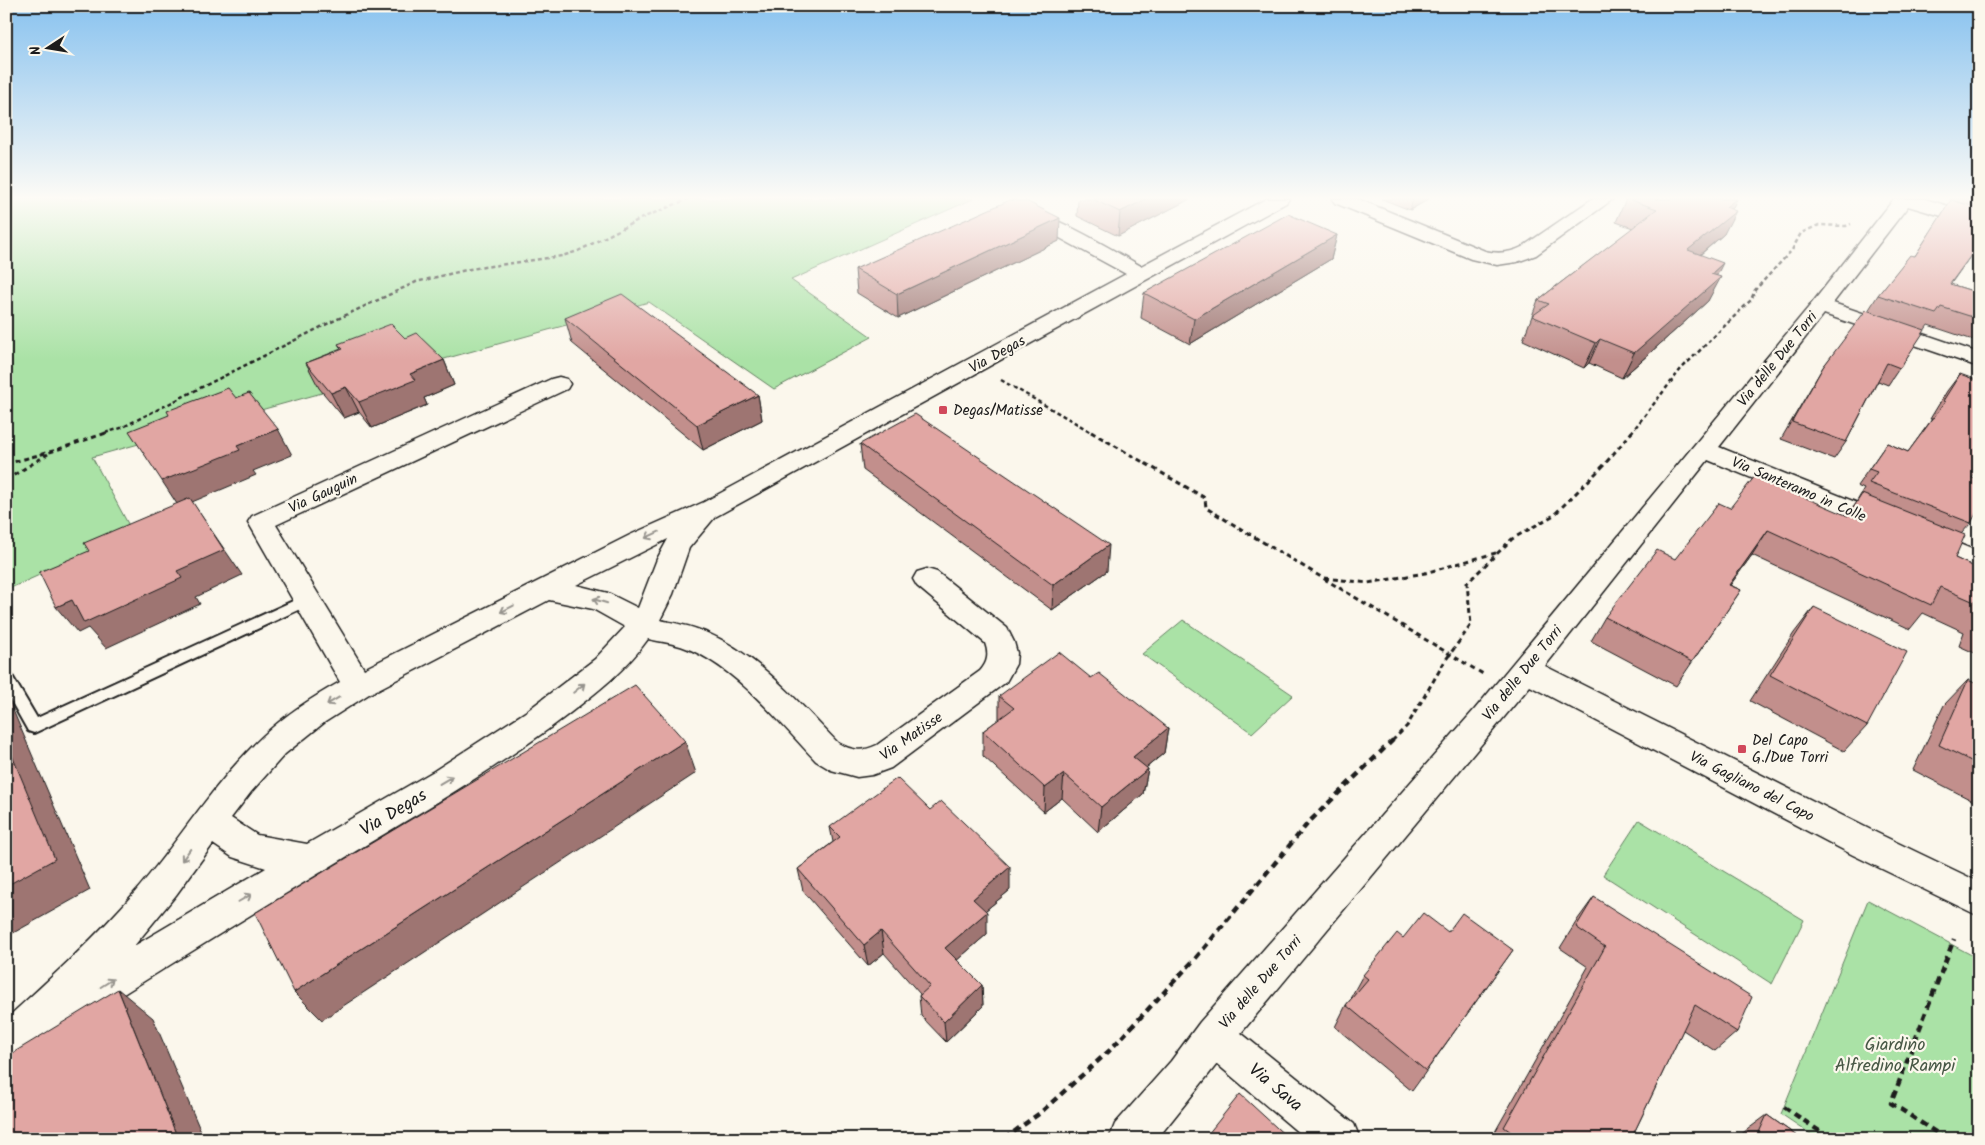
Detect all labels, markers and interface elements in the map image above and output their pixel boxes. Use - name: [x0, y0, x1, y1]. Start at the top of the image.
- north arrow: [22, 22, 72, 72]
- text: N: [25, 44, 48, 57]
- street label: Via delle Due Torri: [1732, 306, 1825, 413]
- street label: Via Degas: [965, 329, 1031, 380]
- place label: Degas/Matisse: [953, 399, 1043, 423]
- marker: Degas/Matisse: [937, 404, 949, 416]
- street label: Via Santeramo in Colle: [1727, 451, 1870, 529]
- street label: Via Gauguin: [285, 467, 362, 520]
- one-way arrow: [645, 531, 660, 540]
- one-way arrow: [592, 596, 608, 606]
- one-way arrow: [500, 604, 515, 614]
- street label: Via delle Due Torri: [1477, 620, 1570, 727]
- one-way arrow: [573, 683, 586, 694]
- one-way arrow: [326, 696, 340, 706]
- street label: Via Matisse: [875, 706, 948, 767]
- place label: Del Capo G./Due Torri: [1752, 729, 1829, 770]
- marker: Del Capo G./Due Torri: [1736, 743, 1748, 755]
- street label: Via Gagliano del Capo: [1685, 745, 1818, 829]
- one-way arrow: [438, 775, 452, 785]
- street label: Via Degas: [355, 782, 433, 845]
- one-way arrow: [181, 848, 191, 862]
- one-way arrow: [238, 893, 252, 903]
- street label: Via delle Due Torri: [1213, 930, 1309, 1035]
- one-way arrow: [99, 977, 113, 987]
- park label: Giardino Alfredino Rampi: [1835, 1031, 1956, 1081]
- street label: Via Sava: [1241, 1057, 1309, 1120]

